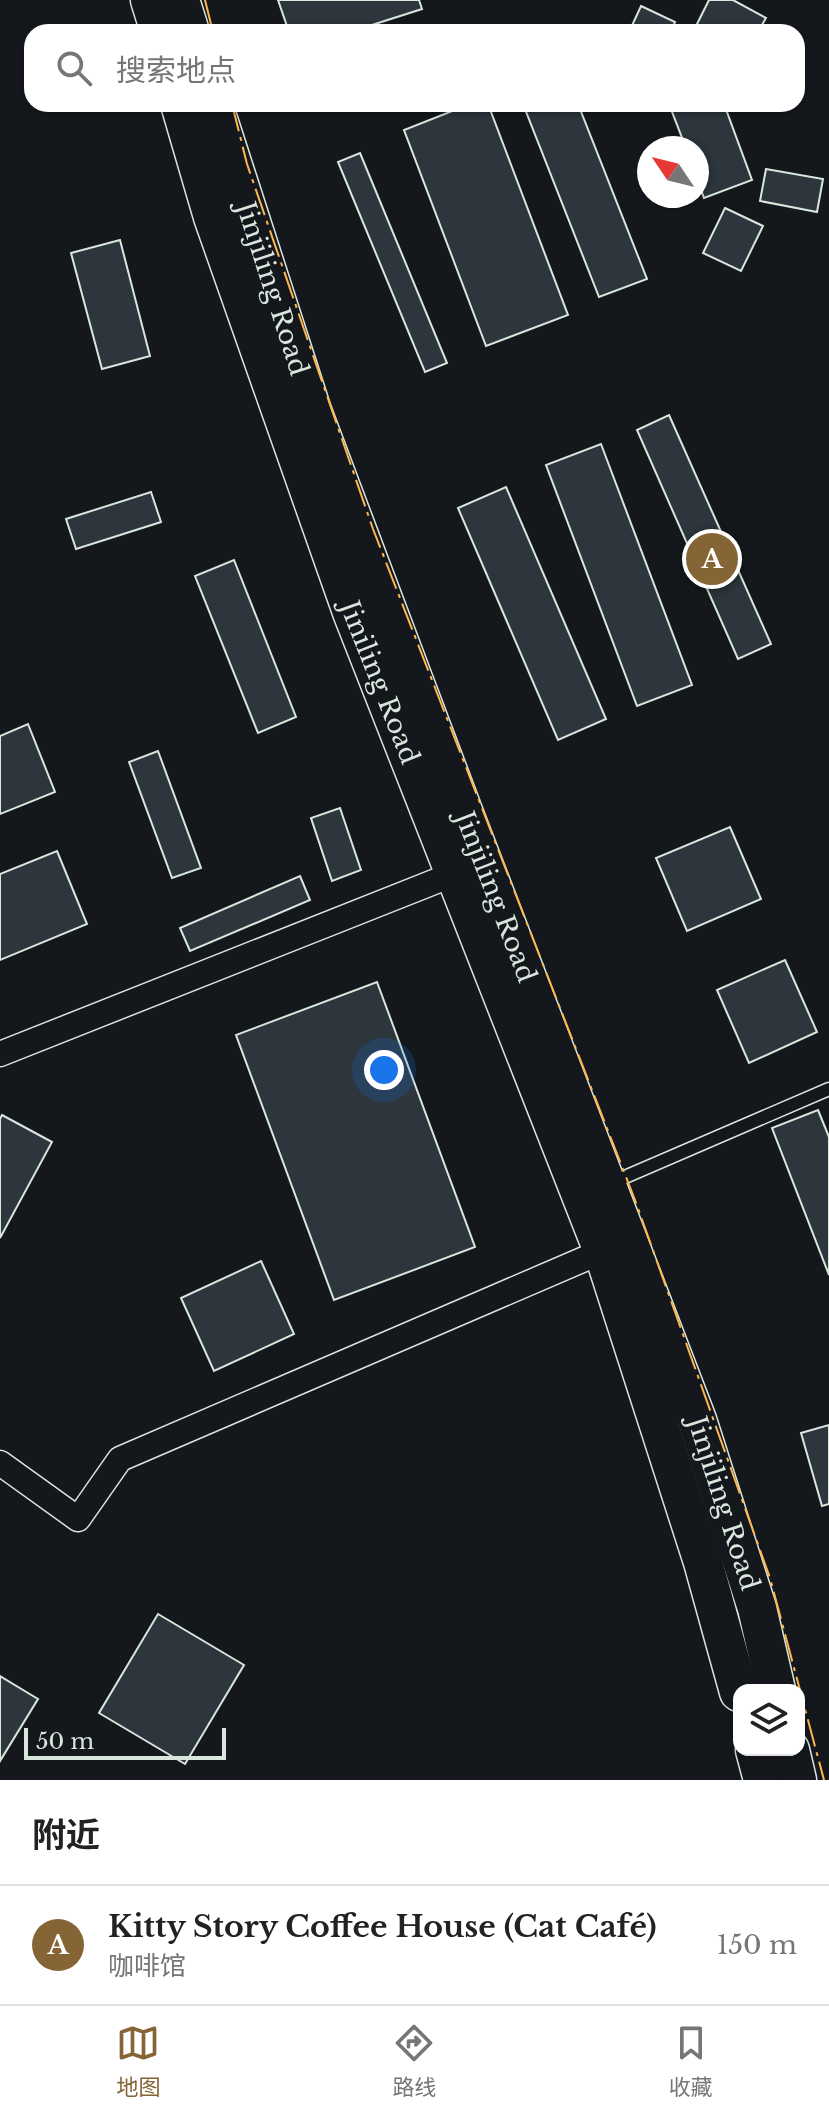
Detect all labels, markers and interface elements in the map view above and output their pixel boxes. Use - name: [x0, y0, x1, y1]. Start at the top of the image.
- search box: [24, 24, 805, 112]
- icon: search: [52, 46, 96, 90]
- text: 搜索地点: [116, 52, 236, 89]
- north arrow: [637, 136, 709, 208]
- street label: Jinjiling Road: [229, 195, 316, 380]
- pin: A: [686, 529, 738, 589]
- street label: Jiniling Road: [332, 594, 426, 769]
- street label: Jinjiling Road: [447, 804, 543, 987]
- your location: [364, 1050, 404, 1090]
- street label: Jinjiling Road: [680, 1410, 766, 1594]
- map controls: [733, 1684, 805, 1756]
- button: layers: [733, 1684, 805, 1756]
- scale bar: [24, 1724, 226, 1760]
- text: 50 m: [36, 1728, 94, 1755]
- text: 附近: [32, 1814, 100, 1856]
- text: Kitty Story Coffee House (Cat Café): [108, 1908, 657, 1945]
- text: A: [47, 1929, 69, 1961]
- text: 150 m: [717, 1929, 797, 1961]
- text: 咖啡馆: [108, 1950, 186, 1982]
- tab: 地图: [116, 2021, 160, 2101]
- tab: 路线: [392, 2021, 437, 2101]
- tab: 收藏: [669, 2021, 713, 2101]

